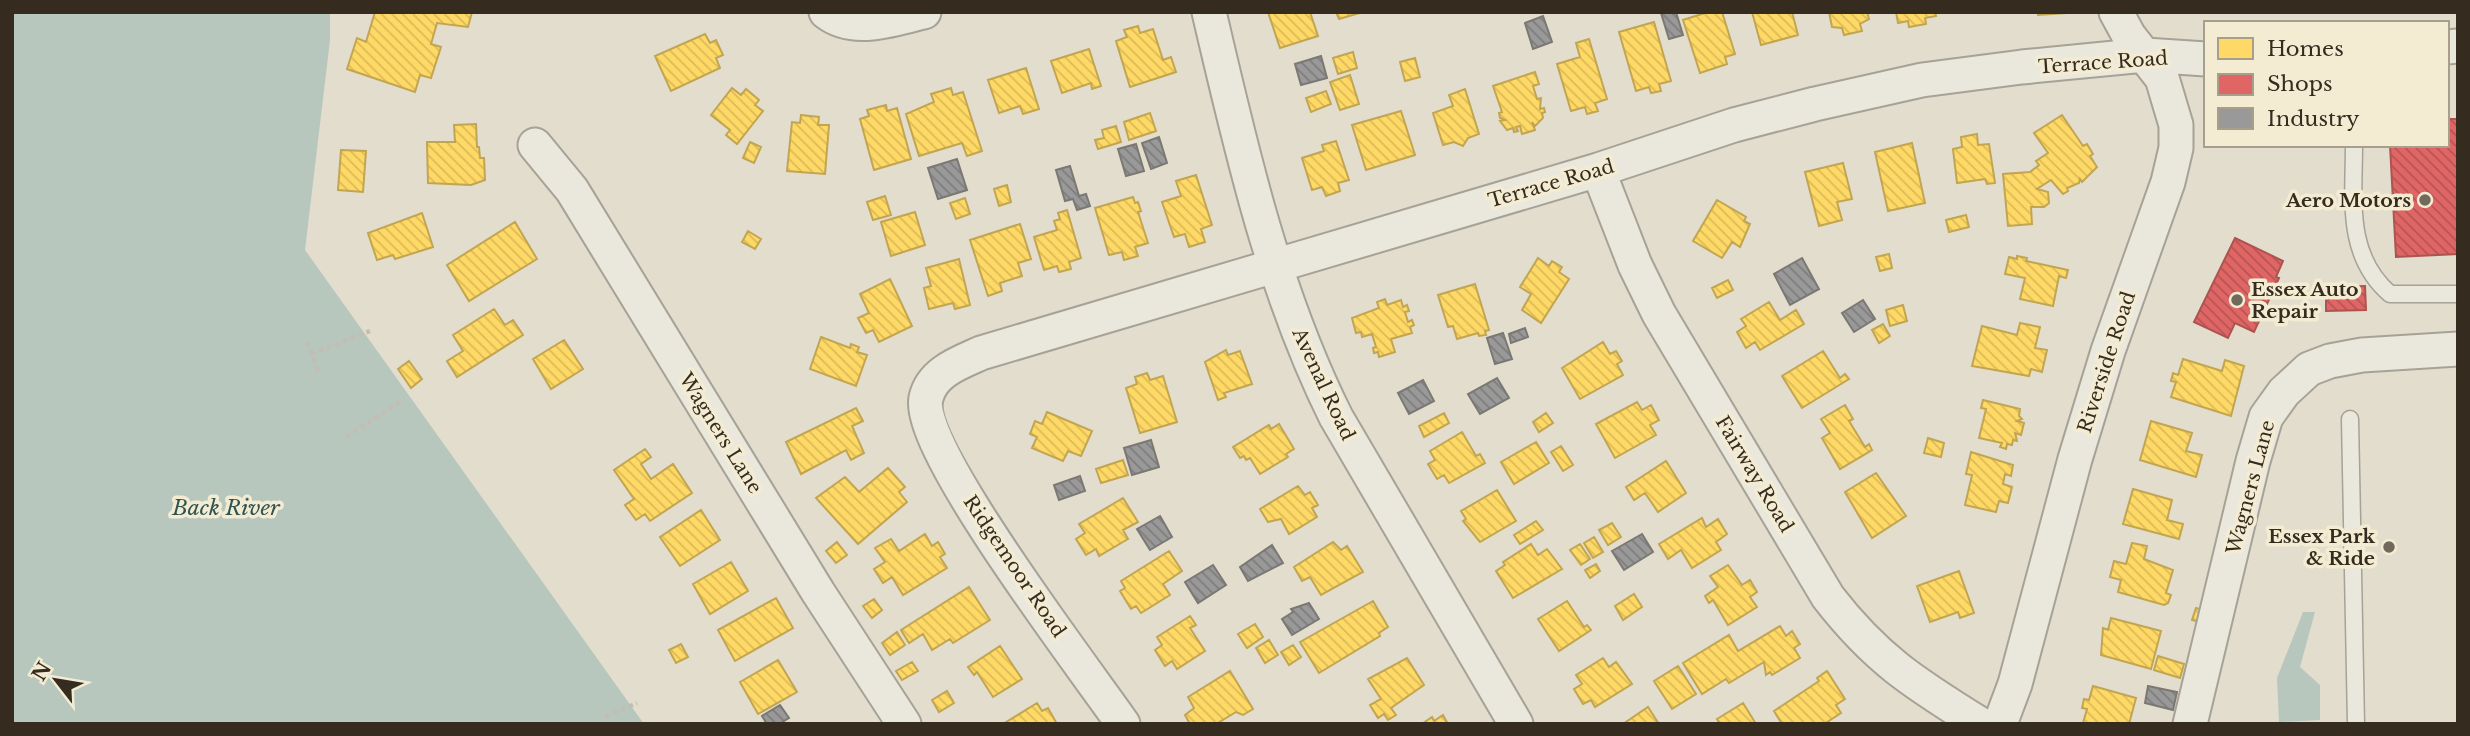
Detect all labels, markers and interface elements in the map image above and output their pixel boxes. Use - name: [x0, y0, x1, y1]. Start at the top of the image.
- legend: [2204, 21, 2449, 147]
- text: Homes: [2267, 36, 2344, 62]
- street label: Terrace Road: [2037, 46, 2169, 79]
- text: Shops: [2267, 71, 2333, 97]
- text: Industry: [2267, 106, 2360, 132]
- street label: Terrace Road: [1486, 154, 1617, 212]
- place label: Aero Motors: [2285, 189, 2411, 212]
- marker: Aero Motors: [2417, 192, 2433, 208]
- place label: Essex Auto Repair: [2251, 278, 2359, 323]
- street label: Riverside Road: [2073, 288, 2140, 436]
- marker: Essex Auto Repair: [2229, 292, 2245, 308]
- street label: Avenal Road: [1287, 323, 1360, 444]
- street label: Wagners Lane: [674, 368, 767, 498]
- street label: Fairway Road: [1711, 412, 1798, 537]
- street label: Wagners Lane: [2221, 417, 2279, 558]
- street label: Ridgemoor Road: [959, 491, 1071, 642]
- water label: Back River: [171, 495, 281, 521]
- place label: Essex Park & Ride: [2268, 525, 2375, 570]
- marker: Essex Park & Ride: [2381, 539, 2397, 555]
- north arrow: [21, 645, 91, 715]
- text: N: [27, 658, 56, 685]

